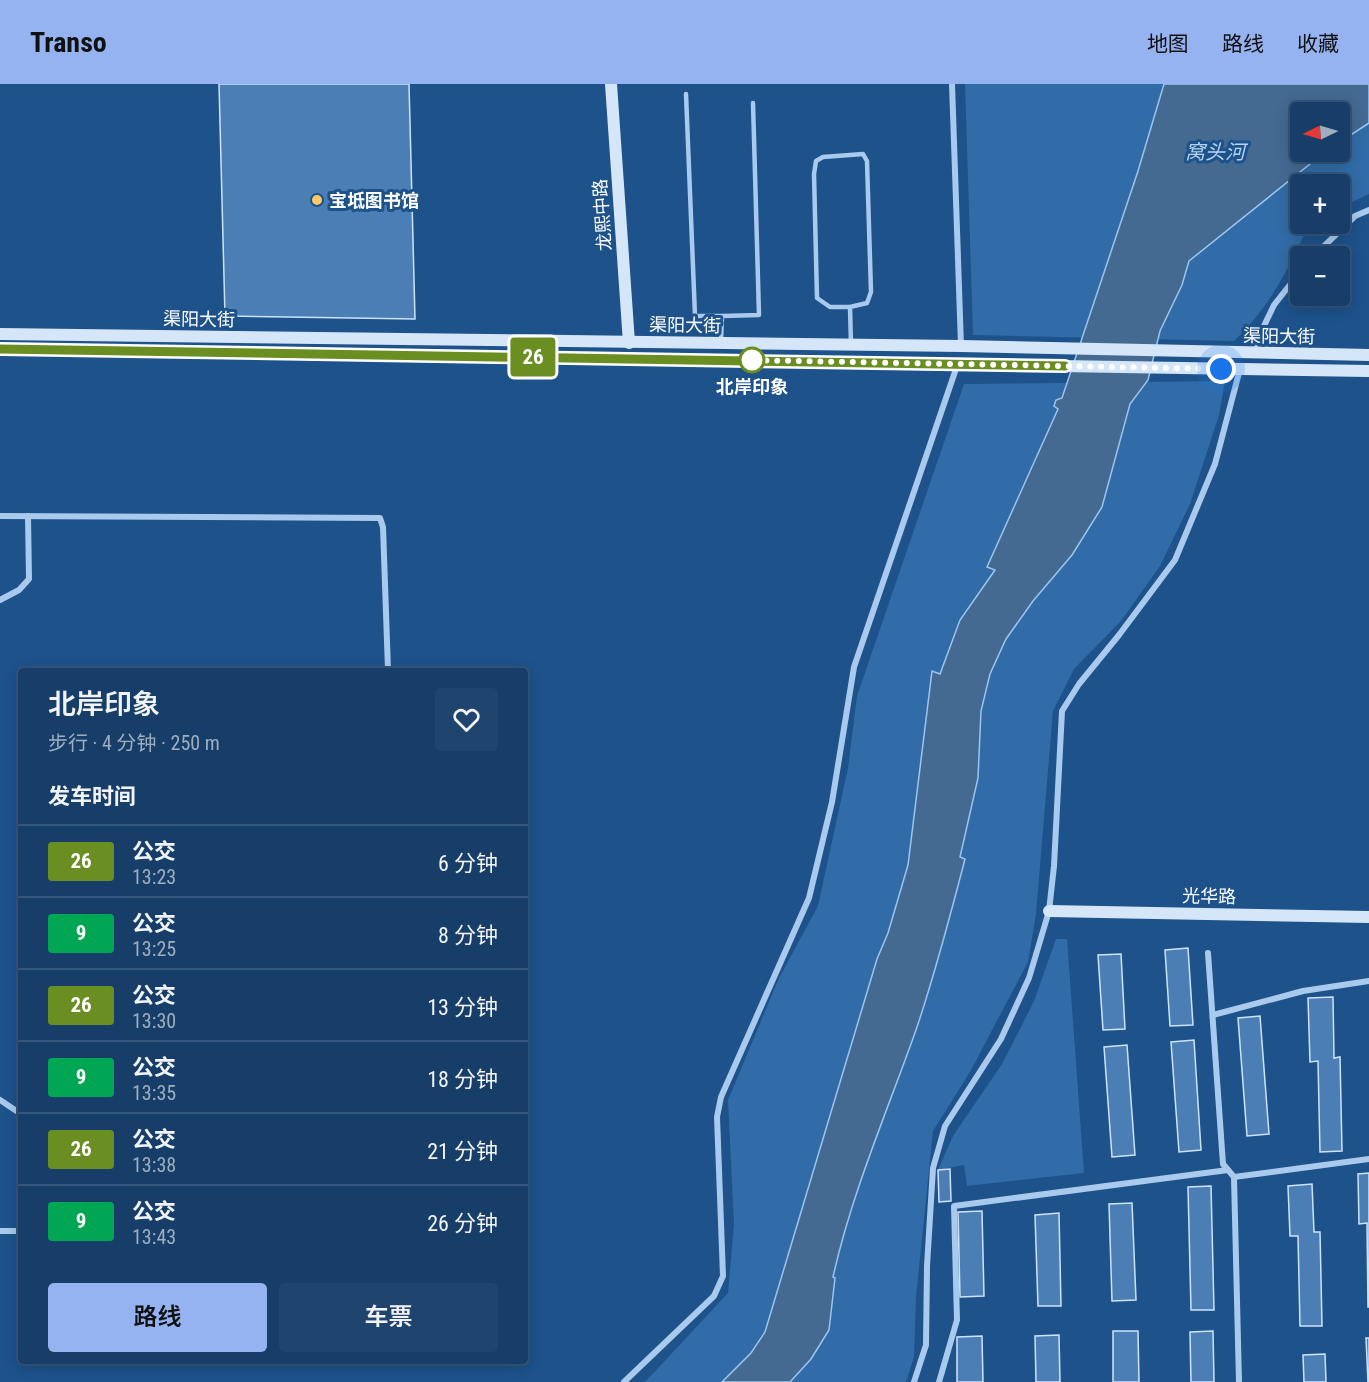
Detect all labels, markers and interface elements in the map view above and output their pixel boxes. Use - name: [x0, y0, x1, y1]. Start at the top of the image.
- text: Transo: [30, 26, 107, 59]
- text: 地图: [1147, 32, 1189, 56]
- text: 路线: [1222, 32, 1264, 56]
- text: 收藏: [1297, 32, 1339, 56]
- north arrow: [1290, 102, 1350, 162]
- map controls: [1290, 102, 1350, 306]
- water label: 窝头河: [1185, 140, 1249, 164]
- button: +: [1290, 174, 1350, 234]
- street label: 龙熙中路: [589, 178, 615, 252]
- place label: 宝坻图书馆: [329, 190, 419, 211]
- marker: 宝坻图书馆: [310, 193, 324, 207]
- button: −: [1290, 246, 1350, 306]
- street label: 渠阳大街: [163, 308, 235, 330]
- street label: 渠阳大街: [649, 314, 721, 336]
- street label: 渠阳大街: [1243, 325, 1315, 347]
- line badge: 26: [506, 338, 560, 376]
- text: 26: [522, 345, 544, 369]
- marker: 北岸印象: [739, 347, 765, 373]
- your location: [1206, 354, 1236, 384]
- place label: 北岸印象: [716, 376, 788, 397]
- text: 北岸印象: [48, 688, 160, 721]
- button: heart: [435, 688, 498, 751]
- text: 步行 · 4 分钟 · 250 m: [48, 731, 220, 755]
- text: 发车时间: [48, 784, 136, 809]
- text: 公交: [132, 839, 176, 864]
- text: 26: [70, 849, 92, 873]
- text: 6 分钟: [438, 851, 498, 876]
- text: 13:23: [132, 865, 176, 889]
- street label: 光华路: [1182, 885, 1236, 907]
- text: 公交: [132, 911, 176, 936]
- text: 9: [76, 921, 86, 945]
- text: 8 分钟: [438, 923, 498, 948]
- text: 13:25: [132, 937, 176, 961]
- text: 公交: [132, 983, 176, 1008]
- text: 26: [70, 993, 92, 1017]
- text: 13 分钟: [427, 995, 498, 1020]
- text: 13:30: [132, 1009, 176, 1033]
- text: 公交: [132, 1055, 176, 1080]
- text: 9: [76, 1065, 86, 1089]
- text: 18 分钟: [427, 1067, 498, 1092]
- text: 13:35: [132, 1081, 176, 1105]
- text: 公交: [132, 1127, 176, 1152]
- text: 26: [70, 1137, 92, 1161]
- text: 21 分钟: [427, 1139, 498, 1164]
- text: 13:38: [132, 1153, 176, 1177]
- text: 公交: [132, 1199, 176, 1224]
- text: 9: [76, 1209, 86, 1233]
- text: 26 分钟: [427, 1211, 498, 1236]
- text: 13:43: [132, 1225, 176, 1249]
- button: 路线: [48, 1283, 267, 1352]
- button: 车票: [279, 1283, 498, 1352]

